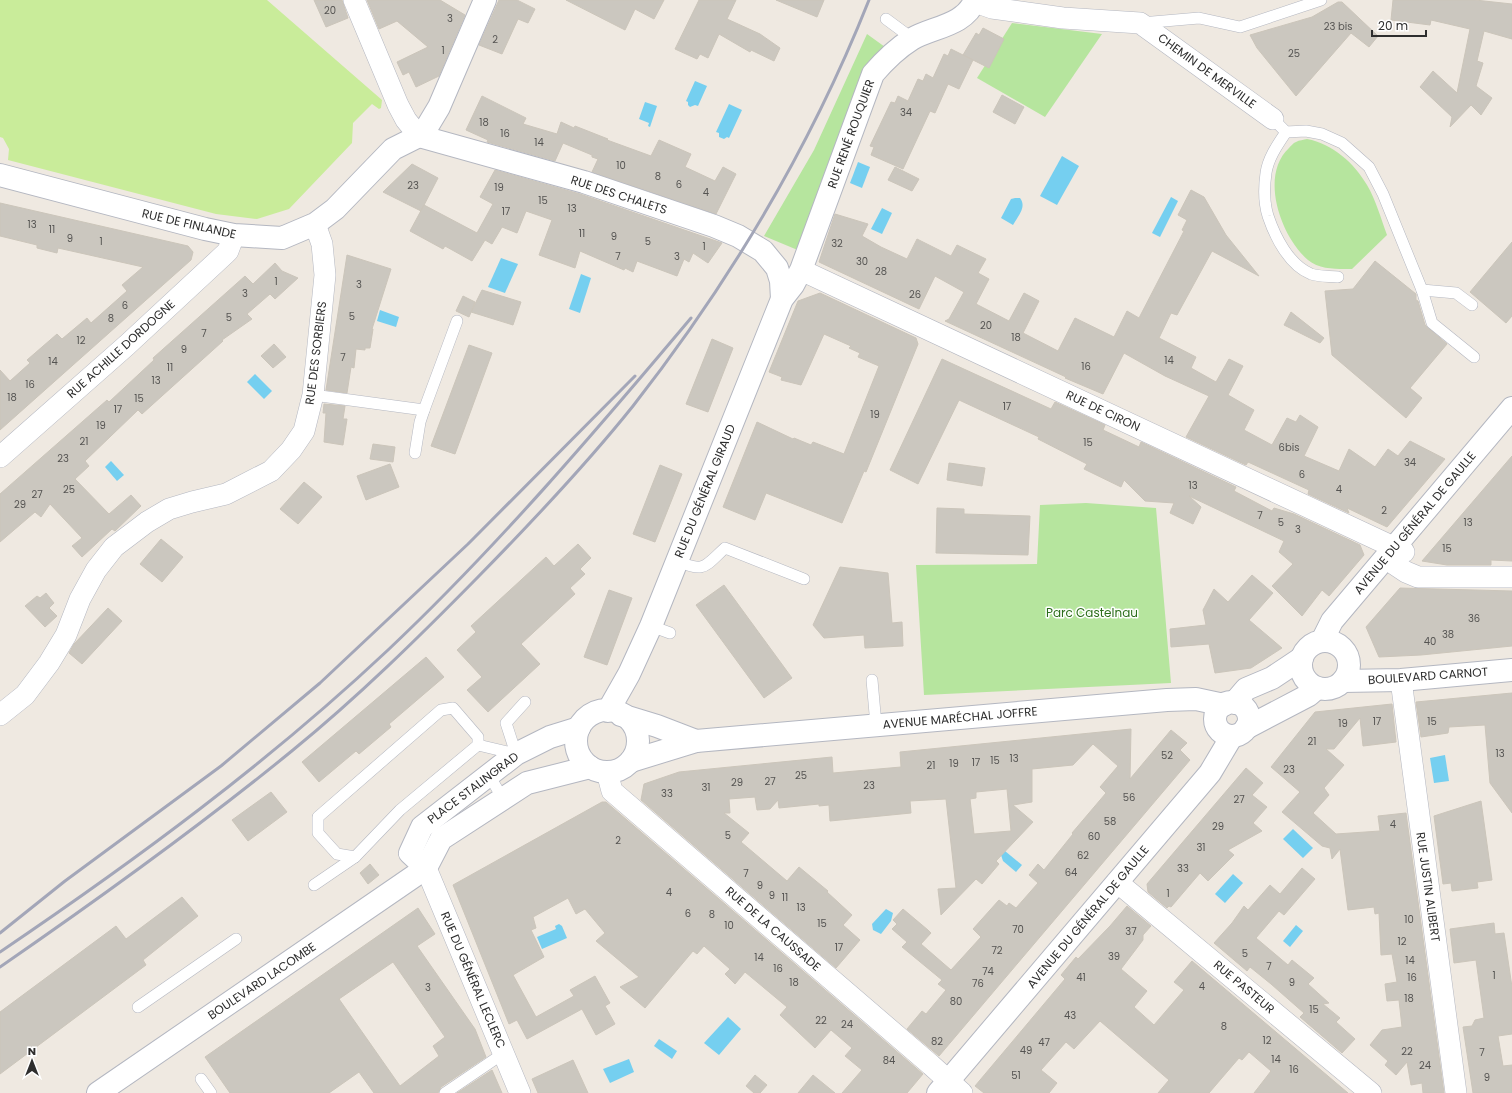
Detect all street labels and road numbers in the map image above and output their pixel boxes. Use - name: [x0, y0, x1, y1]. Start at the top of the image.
- street label: CHEMIN DE MERVILLE: [1155, 29, 1260, 112]
- street label: RUE RENÉ ROUQUIER: [823, 77, 878, 191]
- street label: RUE DES CHALETS: [569, 171, 669, 218]
- street label: RUE DE FINLANDE: [140, 204, 238, 243]
- street label: RUE ACHILLE DORDOGNE: [63, 295, 178, 402]
- street label: RUE DES SORBIERS: [301, 300, 330, 406]
- street label: RUE DE CIRON: [1063, 386, 1143, 435]
- street label: RUE DU GÉNÉRAL GIRAUD: [670, 421, 739, 560]
- street label: AVENUE DU GÉNÉRAL DE GAULLE: [1350, 448, 1480, 598]
- street label: BOULEVARD CARNOT: [1367, 663, 1489, 688]
- street label: AVENUE MARÉCHAL JOFFRE: [882, 702, 1038, 733]
- street label: PLACE STALINGRAD: [424, 748, 522, 828]
- street label: RUE JUSTIN ALIBERT: [1412, 831, 1445, 944]
- street label: AVENUE DU GÉNÉRAL DE GAULLE: [1023, 842, 1153, 992]
- street label: RUE DE LA CAUSSADE: [722, 882, 825, 975]
- street label: RUE DU GÉNÉRAL LECLERC: [437, 909, 510, 1051]
- street label: BOULEVARD LACOMBE: [204, 938, 319, 1023]
- street label: RUE PASTEUR: [1210, 956, 1278, 1017]

